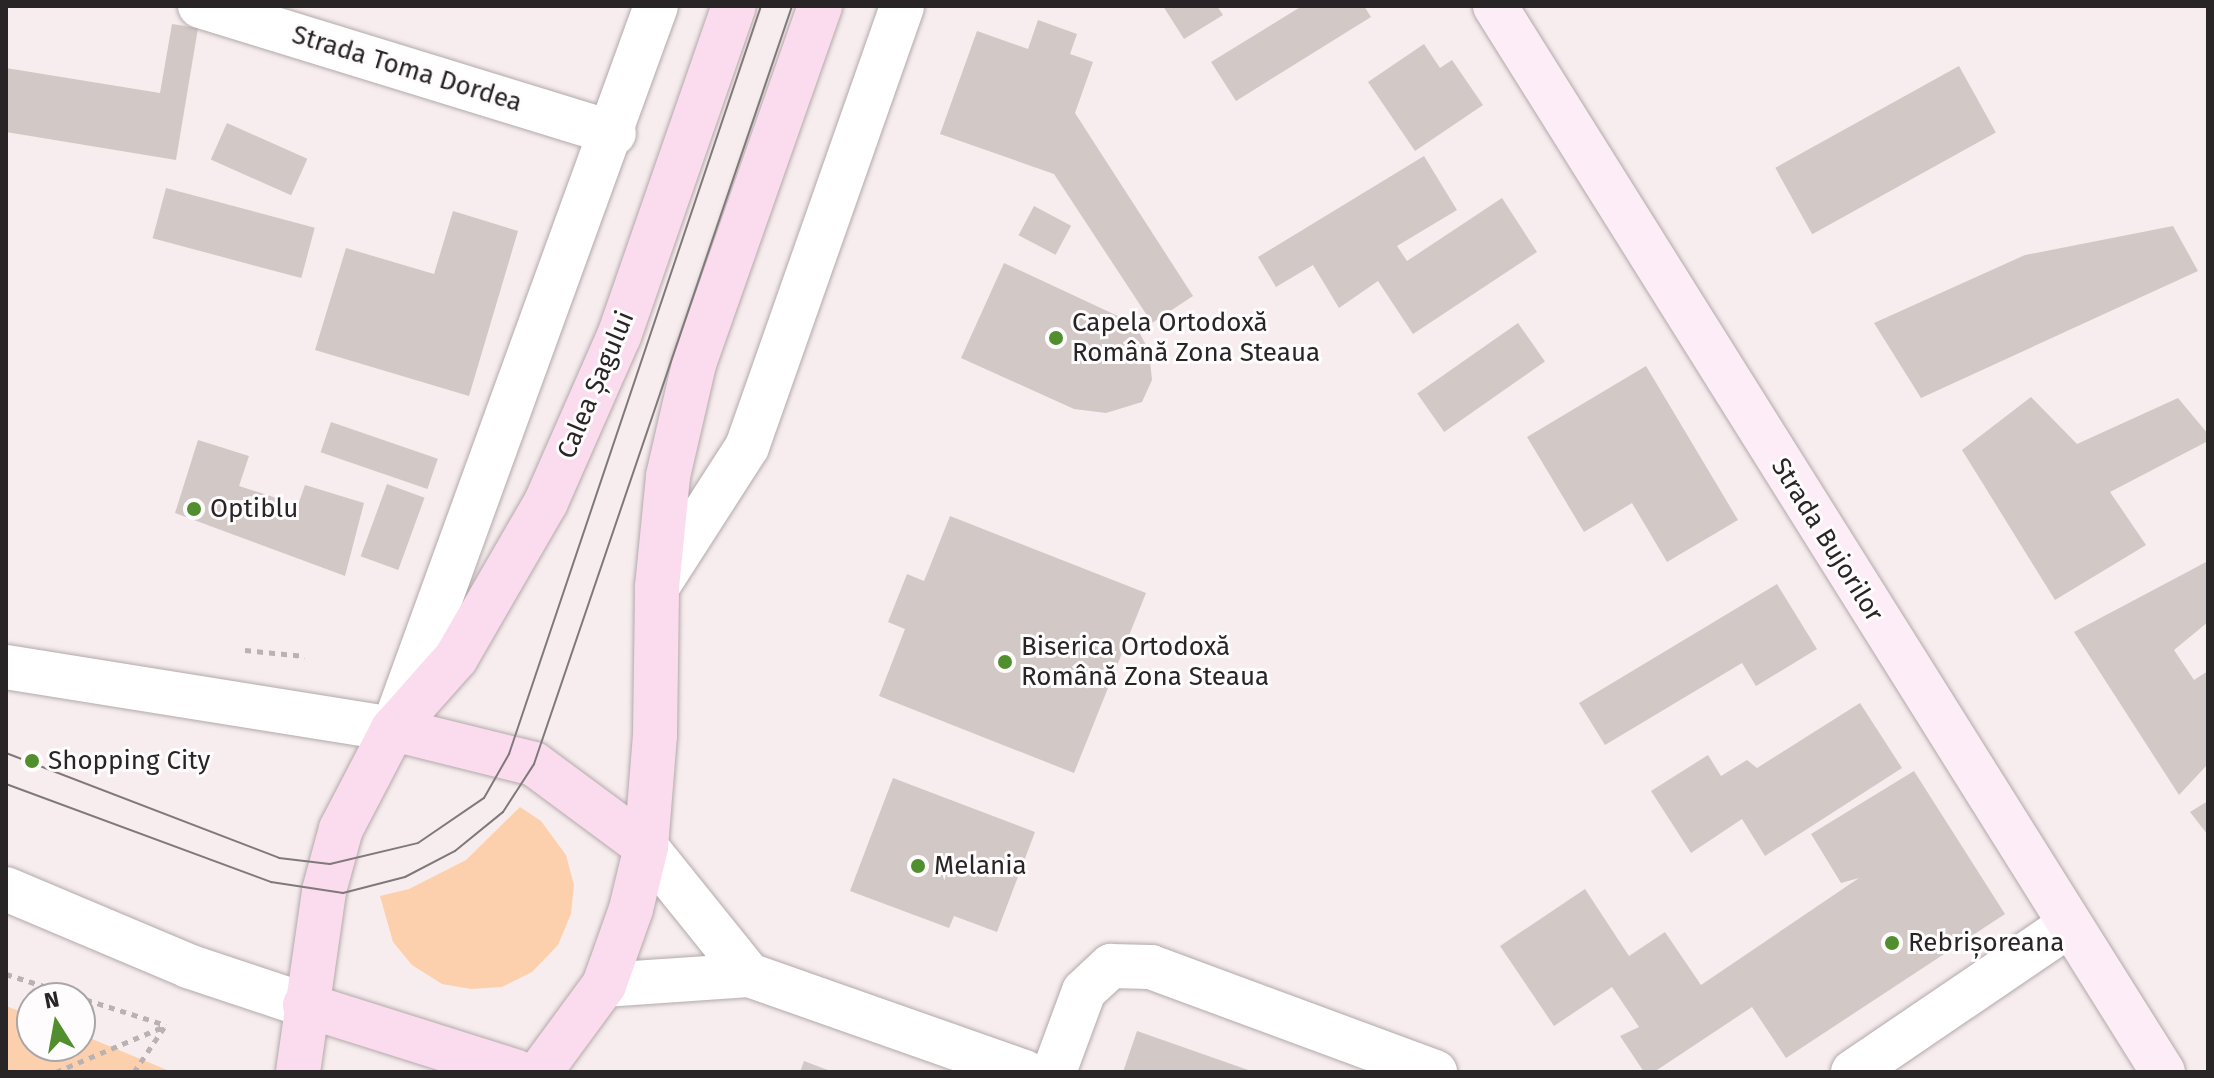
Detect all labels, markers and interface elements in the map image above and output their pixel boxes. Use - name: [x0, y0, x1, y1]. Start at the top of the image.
- street label: Strada Toma Dordea: [288, 19, 526, 119]
- street label: Calea Șagului: [551, 307, 641, 463]
- place label: Capela Ortodoxă Română Zona Steaua: [1072, 307, 1320, 368]
- marker: Capela Ortodoxă Română Zona Steaua: [1047, 329, 1065, 347]
- street label: Strada Bujorilor: [1764, 452, 1890, 628]
- place label: Optiblu: [210, 493, 298, 525]
- marker: Optiblu: [185, 500, 203, 518]
- place label: Biserica Ortodoxă Română Zona Steaua: [1021, 631, 1269, 692]
- marker: Biserica Ortodoxă Română Zona Steaua: [996, 653, 1014, 671]
- place label: Shopping City: [48, 745, 210, 777]
- marker: Shopping City: [23, 752, 41, 770]
- place label: Melania: [934, 850, 1027, 882]
- marker: Melania: [909, 857, 927, 875]
- place label: Rebrișoreana: [1908, 927, 2064, 959]
- marker: Rebrișoreana: [1883, 934, 1901, 952]
- north arrow: [16, 982, 96, 1062]
- text: N: [42, 985, 61, 1015]

